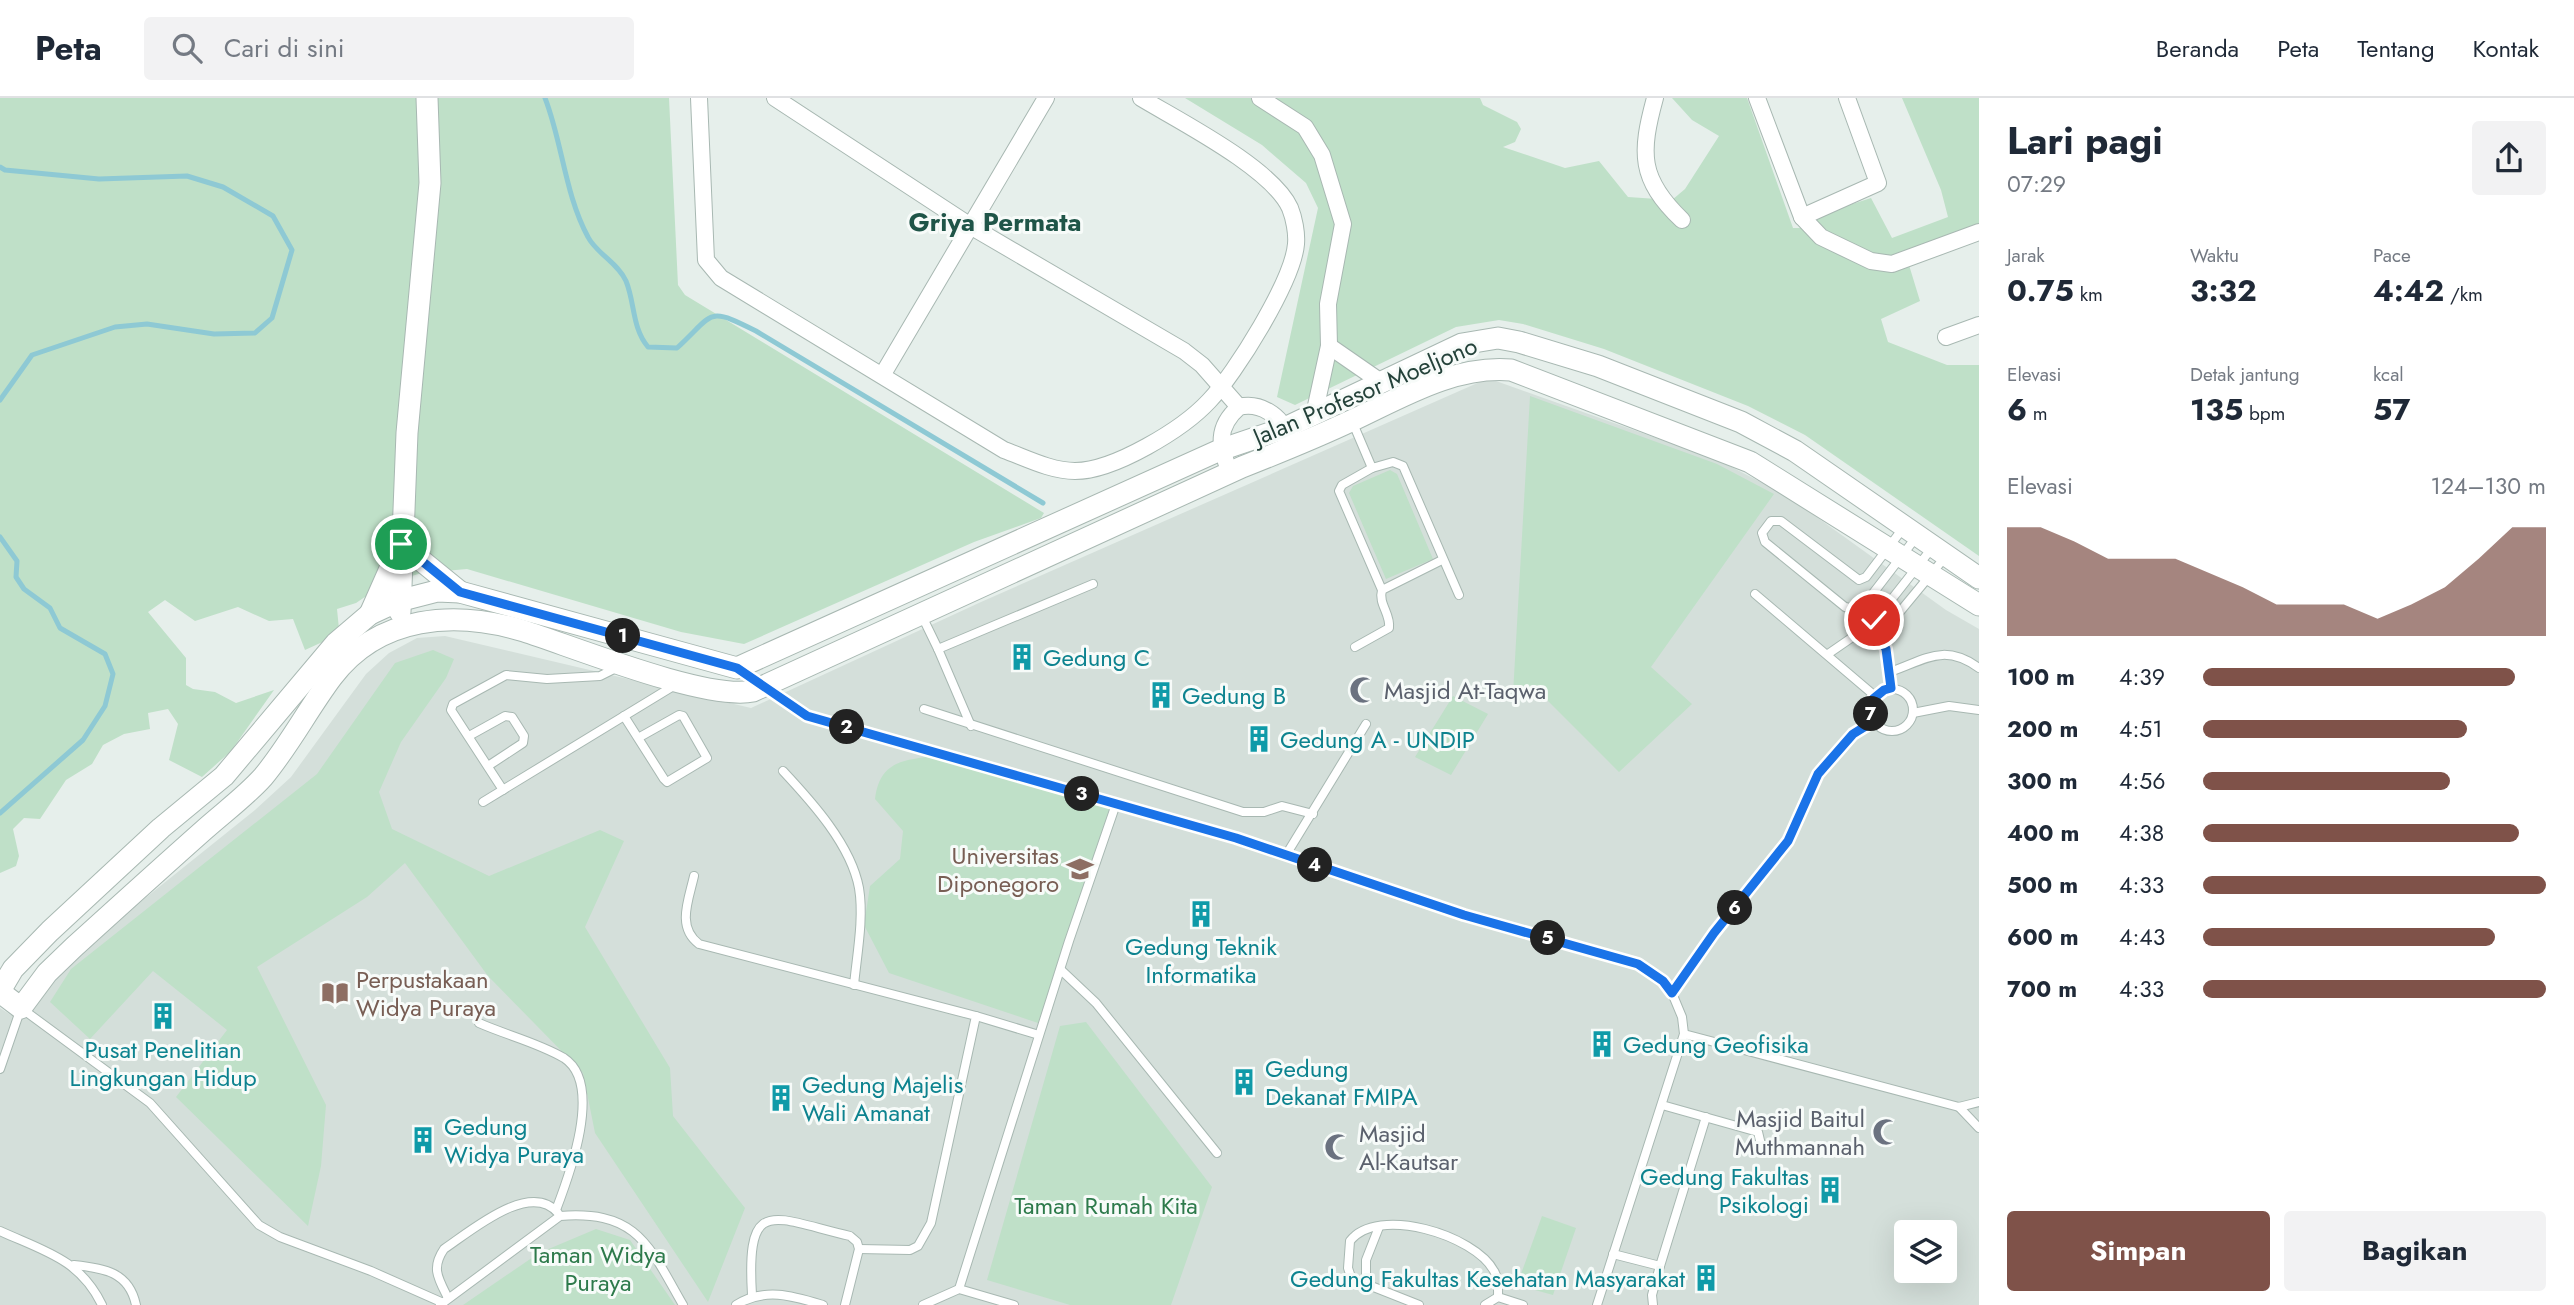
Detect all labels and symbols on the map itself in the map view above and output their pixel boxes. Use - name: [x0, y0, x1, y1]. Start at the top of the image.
- district label: Griya Permata: [908, 203, 1082, 241]
- street label: Jalan Profesor Moeljono: [1245, 328, 1483, 455]
- pin: [371, 514, 431, 574]
- pin: [1844, 590, 1904, 650]
- pin: 1: [606, 618, 640, 654]
- place label: Gedung C: [1043, 640, 1150, 675]
- building icon: Gedung C: [1007, 642, 1037, 672]
- place label: Masjid At-Taqwa: [1384, 673, 1546, 708]
- mosque icon: Masjid At-Taqwa: [1348, 675, 1378, 705]
- place label: Gedung B: [1182, 678, 1286, 713]
- building icon: Gedung B: [1146, 680, 1176, 710]
- pin: 7: [1854, 696, 1888, 732]
- pin: 2: [830, 710, 864, 744]
- place label: Gedung A - UNDIP: [1280, 722, 1475, 757]
- building icon: Gedung A - UNDIP: [1244, 724, 1274, 754]
- pin: 3: [1064, 776, 1100, 812]
- place label: Universitas Diponegoro: [937, 838, 1059, 901]
- pin: 4: [1298, 848, 1332, 882]
- school or university icon: Universitas Diponegoro: [1065, 854, 1095, 884]
- pin: 6: [1718, 890, 1752, 926]
- building icon: Gedung Teknik Informatika: [1186, 899, 1216, 929]
- pin: 5: [1530, 920, 1566, 956]
- place label: Gedung Teknik Informatika: [1125, 929, 1277, 992]
- place label: Perpustakaan Widya Puraya: [356, 962, 496, 1025]
- library icon: Perpustakaan Widya Puraya: [320, 978, 350, 1008]
- building icon: Pusat Penelitian Lingkungan Hidup: [148, 1001, 178, 1031]
- place label: Gedung Geofisika: [1623, 1027, 1809, 1062]
- building icon: Gedung Geofisika: [1587, 1029, 1617, 1059]
- place label: Pusat Penelitian Lingkungan Hidup: [69, 1032, 257, 1095]
- place label: Gedung Dekanat FMIPA: [1265, 1051, 1418, 1114]
- place label: Gedung Majelis Wali Amanat: [802, 1067, 964, 1130]
- building icon: Gedung Dekanat FMIPA: [1229, 1067, 1259, 1097]
- building icon: Gedung Majelis Wali Amanat: [766, 1083, 796, 1113]
- place label: Masjid Baitul Muthmannah: [1735, 1101, 1865, 1164]
- place label: Gedung Widya Puraya: [444, 1109, 584, 1172]
- place label: Masjid Al-Kautsar: [1359, 1116, 1459, 1179]
- mosque icon: Masjid Baitul Muthmannah: [1871, 1117, 1901, 1147]
- building icon: Gedung Widya Puraya: [408, 1125, 438, 1155]
- mosque icon: Masjid Al-Kautsar: [1323, 1132, 1353, 1162]
- place label: Gedung Fakultas Psikologi: [1640, 1159, 1809, 1222]
- building icon: Gedung Fakultas Psikologi: [1815, 1175, 1845, 1205]
- park label: Taman Rumah Kita: [1014, 1188, 1198, 1223]
- park label: Taman Widya Puraya: [530, 1237, 666, 1300]
- place label: Gedung Fakultas Kesehatan Masyarakat: [1290, 1261, 1685, 1296]
- building icon: Gedung Fakultas Kesehatan Masyarakat: [1691, 1263, 1721, 1293]

